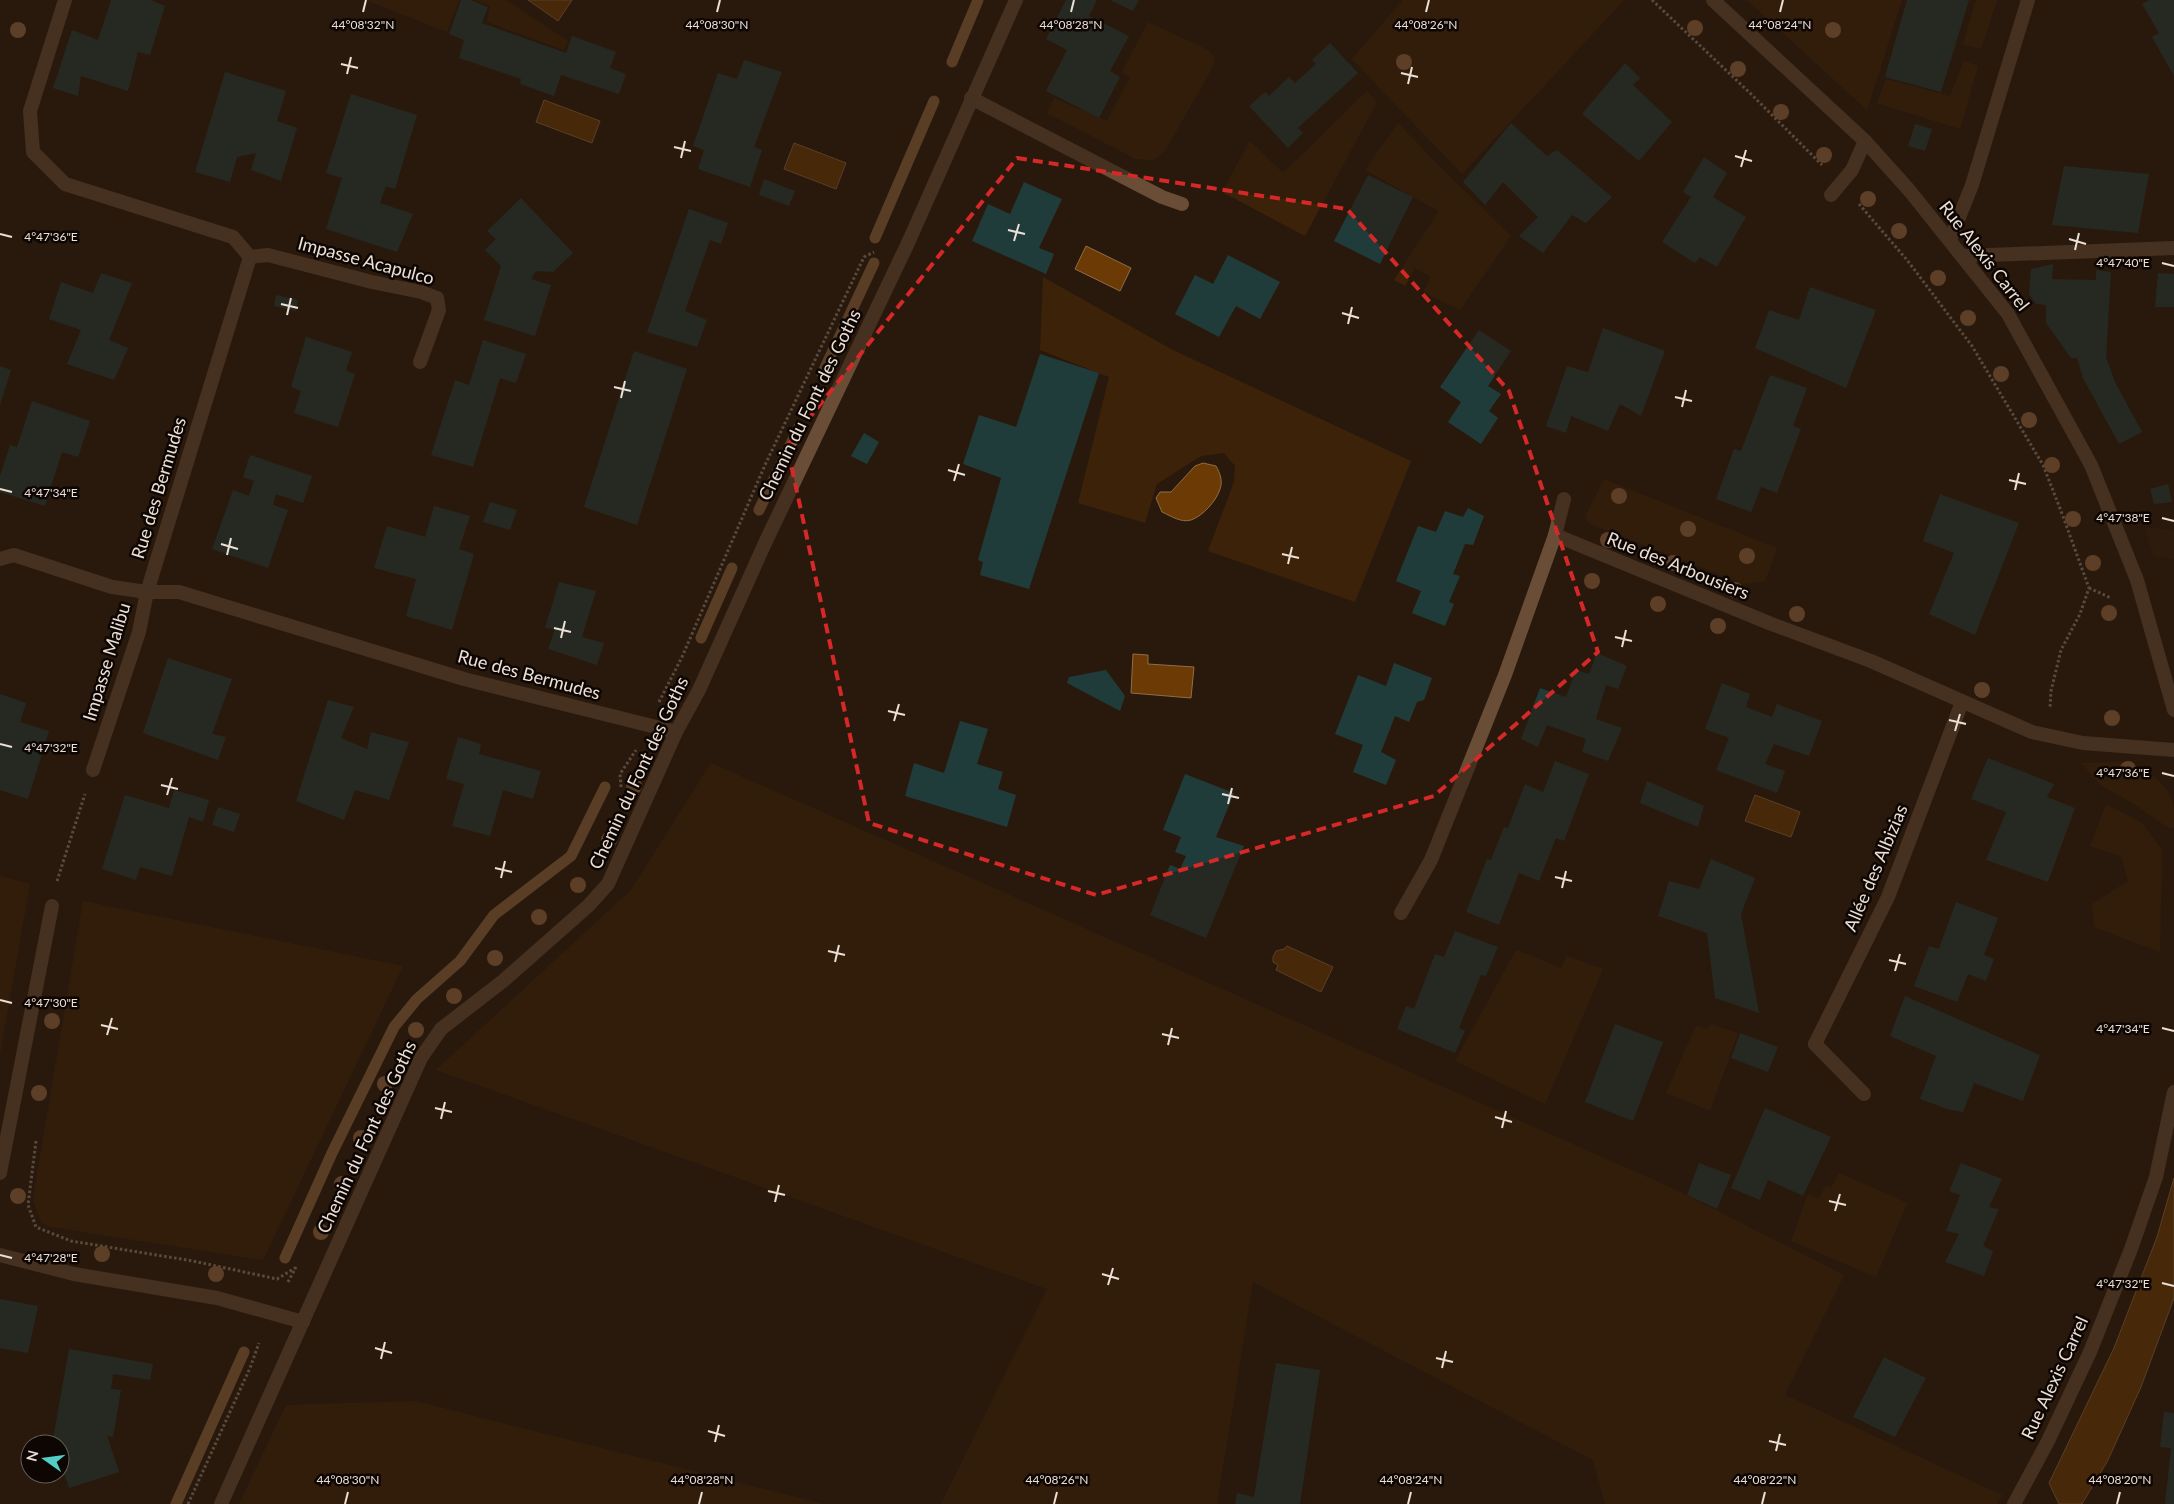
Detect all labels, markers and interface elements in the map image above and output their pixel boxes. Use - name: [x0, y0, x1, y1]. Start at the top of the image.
- text: 44°08'32"N: [332, 17, 394, 32]
- text: 44°08'30"N: [686, 17, 748, 32]
- text: 44°08'28"N: [1040, 17, 1102, 32]
- text: 44°08'26"N: [1395, 17, 1457, 32]
- text: 44°08'24"N: [1749, 17, 1811, 32]
- street label: Rue Alexis Carrel: [1935, 196, 2035, 315]
- text: 4°47'36"E: [24, 229, 78, 244]
- street label: Impasse Acapulco: [296, 231, 437, 289]
- text: 4°47'40"E: [2096, 255, 2150, 270]
- street label: Chemin du Font des Goths: [753, 305, 865, 504]
- street label: Rue des Bermudes: [126, 414, 190, 561]
- text: 4°47'34"E: [24, 485, 78, 500]
- text: 4°47'38"E: [2096, 510, 2150, 525]
- street label: Rue des Arbousiers: [1604, 527, 1753, 604]
- street label: Impasse Malibu: [78, 600, 134, 724]
- street label: Rue des Bermudes: [455, 644, 603, 704]
- street label: Chemin du Font des Goths: [584, 673, 693, 872]
- text: 4°47'32"E: [24, 740, 78, 755]
- text: 4°47'36"E: [2096, 765, 2150, 780]
- street label: Allée des Albizias: [1838, 801, 1912, 934]
- text: 4°47'30"E: [24, 995, 78, 1010]
- text: 4°47'34"E: [2096, 1021, 2150, 1036]
- street label: Chemin du Font des Goths: [312, 1037, 421, 1236]
- text: 4°47'28"E: [24, 1250, 78, 1265]
- text: 4°47'32"E: [2096, 1276, 2150, 1291]
- street label: Rue Alexis Carrel: [2016, 1312, 2092, 1443]
- north arrow: [20, 1434, 70, 1484]
- text: N: [22, 1448, 41, 1463]
- text: 44°08'30"N: [317, 1472, 379, 1487]
- text: 44°08'28"N: [671, 1472, 733, 1487]
- text: 44°08'26"N: [1026, 1472, 1088, 1487]
- text: 44°08'24"N: [1380, 1472, 1442, 1487]
- text: 44°08'22"N: [1734, 1472, 1796, 1487]
- text: 44°08'20"N: [2089, 1472, 2151, 1487]

